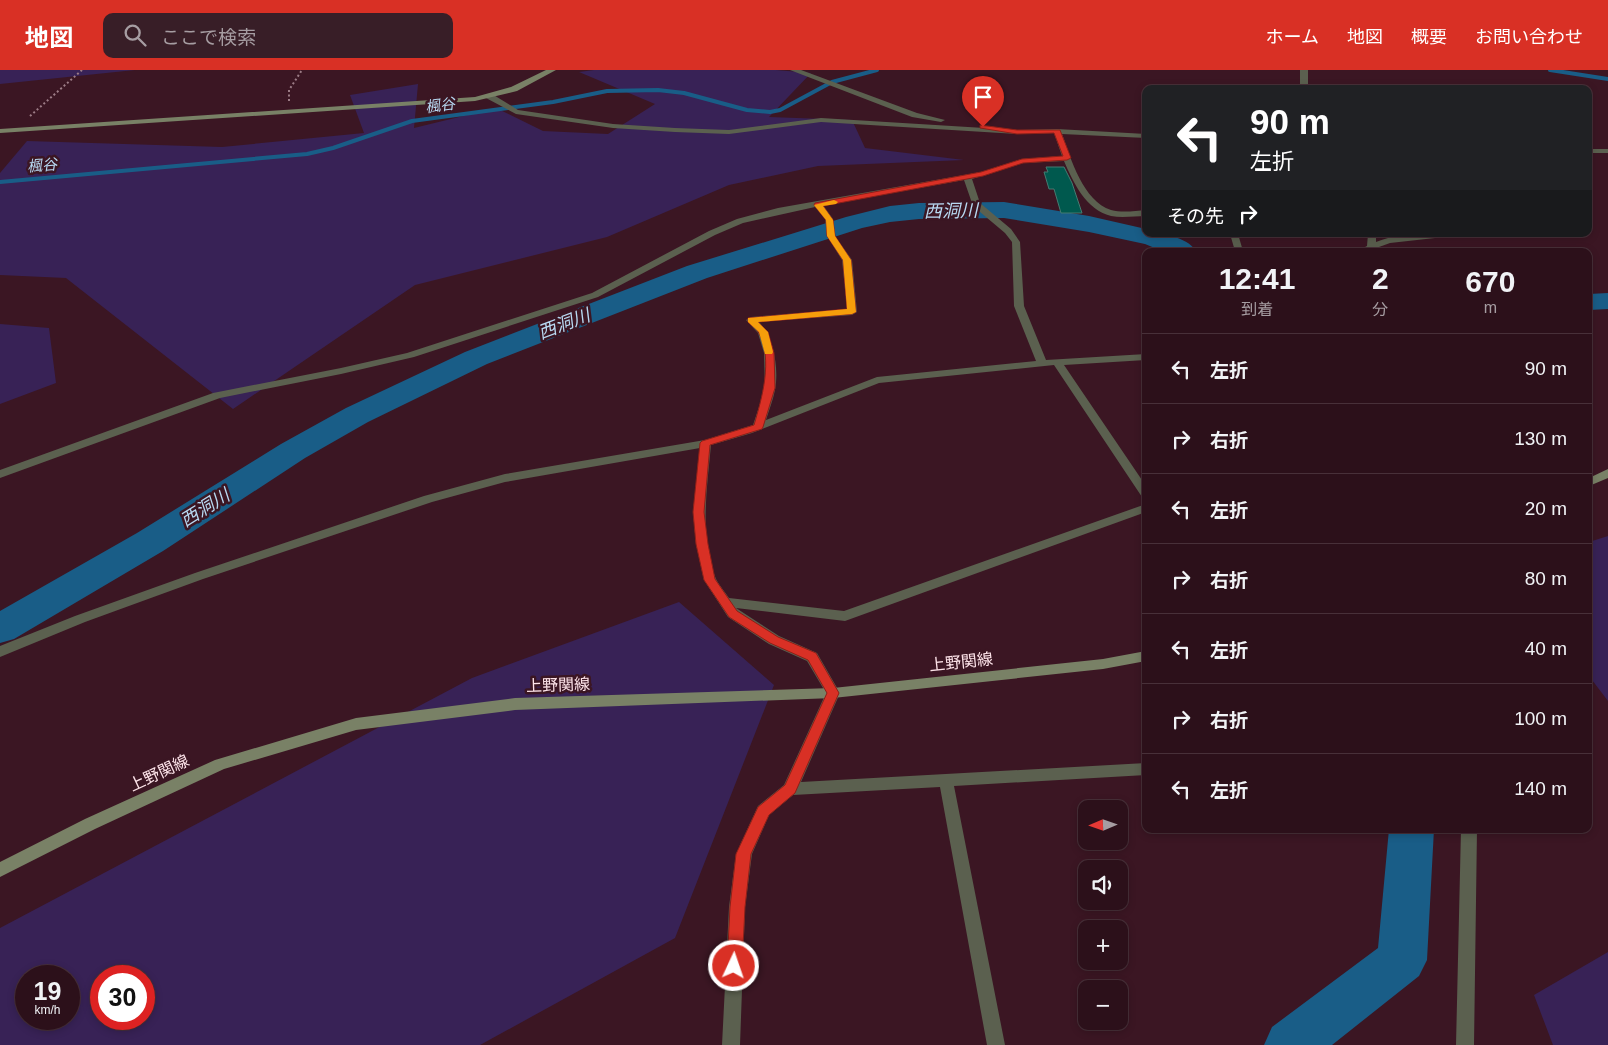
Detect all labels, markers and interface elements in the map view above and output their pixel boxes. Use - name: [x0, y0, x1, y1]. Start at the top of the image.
- search box: [103, 13, 453, 58]
- icon: search: [121, 21, 149, 49]
- text: 地図: [25, 24, 73, 51]
- text: ここで検索: [161, 27, 256, 48]
- text: ホーム: [1266, 27, 1319, 47]
- text: 地図: [1347, 27, 1383, 47]
- text: 概要: [1411, 27, 1447, 47]
- text: お問い合わせ: [1475, 27, 1583, 47]
- pin: [962, 76, 1004, 127]
- icon: arrive: [969, 83, 997, 111]
- water label: 楓谷: [424, 94, 458, 116]
- text: 90 m: [1250, 102, 1330, 141]
- icon: left: [1167, 105, 1232, 170]
- text: 左折: [1250, 149, 1294, 174]
- water label: 楓谷: [26, 155, 60, 175]
- water label: 西洞川: [924, 200, 980, 221]
- icon: right: [1234, 200, 1262, 228]
- text: その先: [1167, 206, 1224, 227]
- text: 12:41: [1219, 262, 1295, 295]
- text: 2: [1372, 262, 1389, 295]
- text: 670: [1465, 265, 1515, 298]
- text: m: [1484, 299, 1497, 316]
- text: 到着: [1241, 301, 1273, 318]
- text: 分: [1372, 301, 1388, 318]
- water label: 西洞川: [535, 304, 595, 343]
- icon: left: [1167, 355, 1195, 383]
- text: 90 m: [1525, 358, 1567, 379]
- text: 左折: [1210, 360, 1248, 381]
- icon: right: [1167, 425, 1195, 453]
- text: 130 m: [1514, 428, 1567, 449]
- text: 右折: [1210, 430, 1248, 451]
- water label: 西洞川: [177, 484, 235, 531]
- icon: left: [1167, 495, 1195, 523]
- text: 20 m: [1525, 498, 1567, 519]
- text: 左折: [1210, 500, 1248, 521]
- icon: right: [1167, 565, 1195, 593]
- text: 80 m: [1525, 568, 1567, 589]
- text: 右折: [1210, 570, 1248, 591]
- icon: left: [1167, 635, 1195, 663]
- text: 40 m: [1525, 638, 1567, 659]
- text: 左折: [1210, 640, 1248, 661]
- street label: 上野関線: [928, 650, 994, 674]
- street label: 上野関線: [526, 675, 590, 695]
- icon: right: [1167, 705, 1195, 733]
- text: 100 m: [1514, 708, 1567, 729]
- text: 右折: [1210, 710, 1248, 731]
- street label: 上野関線: [126, 752, 192, 794]
- icon: left: [1167, 775, 1195, 803]
- text: 140 m: [1514, 778, 1567, 799]
- text: 左折: [1210, 780, 1248, 801]
- north arrow: [1078, 800, 1128, 850]
- map controls: [1078, 800, 1128, 1030]
- button: sound: [1078, 860, 1128, 910]
- button: +: [1078, 920, 1128, 970]
- position arrow: [707, 939, 759, 991]
- speed limit sign: 30: [90, 965, 155, 1030]
- text: 19: [34, 977, 61, 1005]
- button: −: [1078, 980, 1128, 1030]
- text: km/h: [34, 1003, 61, 1017]

